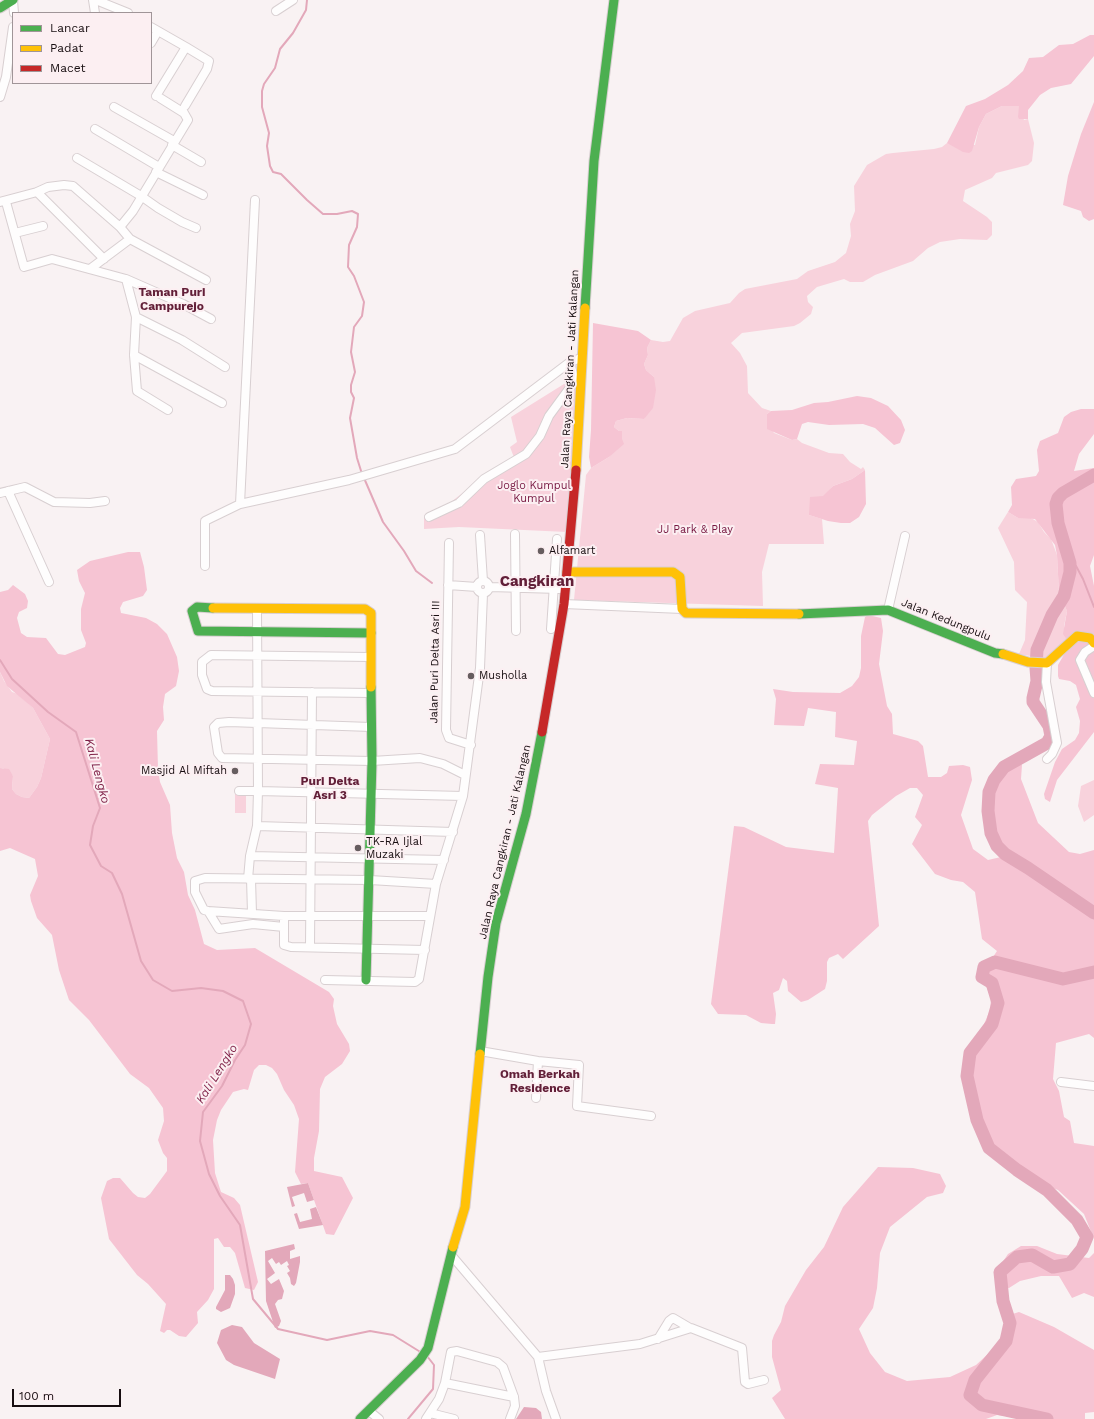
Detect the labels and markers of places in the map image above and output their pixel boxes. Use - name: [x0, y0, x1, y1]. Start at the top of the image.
- place label: Alfamart: [549, 544, 595, 558]
- marker: Alfamart: [536, 546, 546, 556]
- place label: Musholla: [479, 669, 527, 683]
- marker: Musholla: [466, 671, 476, 681]
- place label: Masjid Al Miftah: [141, 764, 227, 778]
- marker: Masjid Al Miftah: [230, 766, 240, 776]
- place label: TK-RA Ijlal Muzaki: [366, 835, 422, 861]
- marker: TK-RA Ijlal Muzaki: [353, 843, 363, 853]

